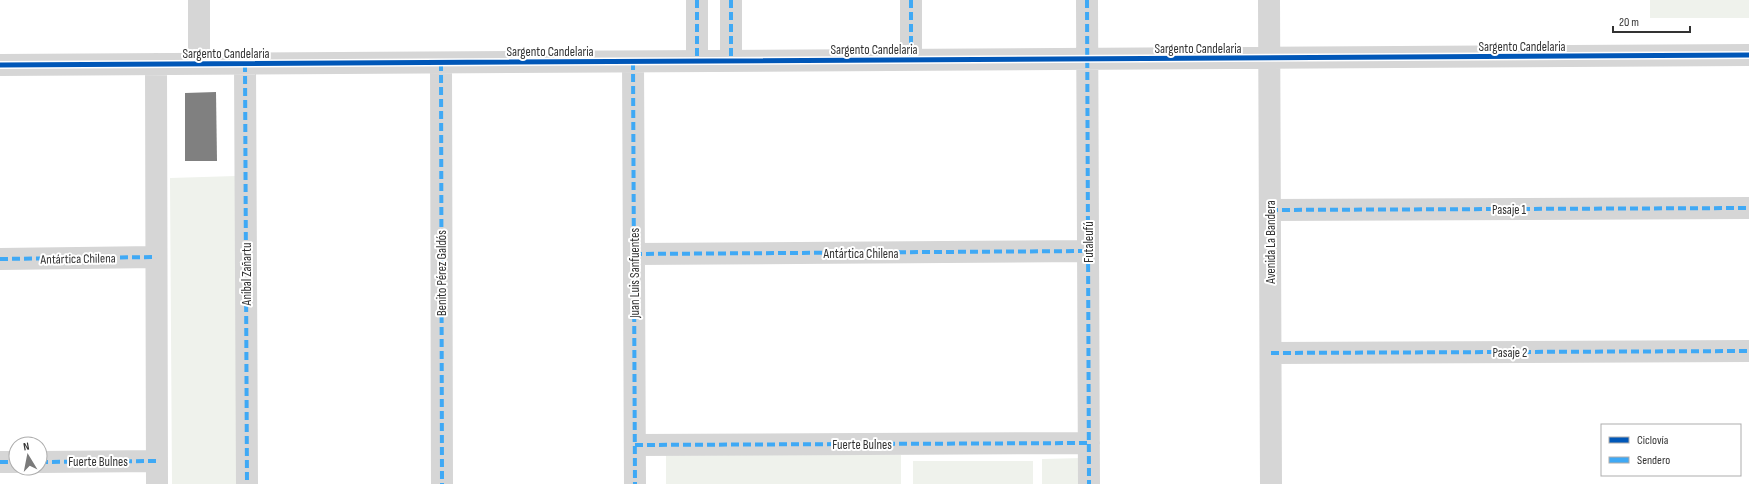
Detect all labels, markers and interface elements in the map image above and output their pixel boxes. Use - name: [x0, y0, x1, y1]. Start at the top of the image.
- scale bar: [1613, 8, 1690, 34]
- text: 20 m: [1619, 15, 1639, 30]
- street label: Sargento Candelaria: [1478, 39, 1566, 55]
- street label: Sargento Candelaria: [1154, 41, 1242, 57]
- street label: Sargento Candelaria: [830, 42, 918, 58]
- street label: Sargento Candelaria: [506, 44, 594, 60]
- street label: Sargento Candelaria: [182, 46, 270, 62]
- street label: Avenida La Bandera: [1263, 200, 1279, 285]
- street label: Pasaje 1: [1492, 202, 1526, 218]
- street label: Futaleufú: [1081, 221, 1097, 263]
- street label: Juan Luis Sanfuentes: [627, 228, 643, 319]
- street label: Benito Pérez Galdós: [434, 230, 450, 316]
- street label: Aníbal Zañartu: [239, 243, 255, 306]
- street label: Antártica Chilena: [822, 246, 899, 262]
- street label: Antártica Chilena: [39, 250, 116, 268]
- street label: Pasaje 2: [1493, 345, 1527, 361]
- legend: [1601, 424, 1741, 476]
- text: Ciclovía: [1637, 433, 1669, 448]
- north arrow: [8, 436, 48, 476]
- street label: Fuerte Bulnes: [832, 437, 892, 453]
- text: N: [22, 440, 30, 454]
- text: Sendero: [1637, 453, 1670, 468]
- street label: Fuerte Bulnes: [68, 454, 128, 470]

